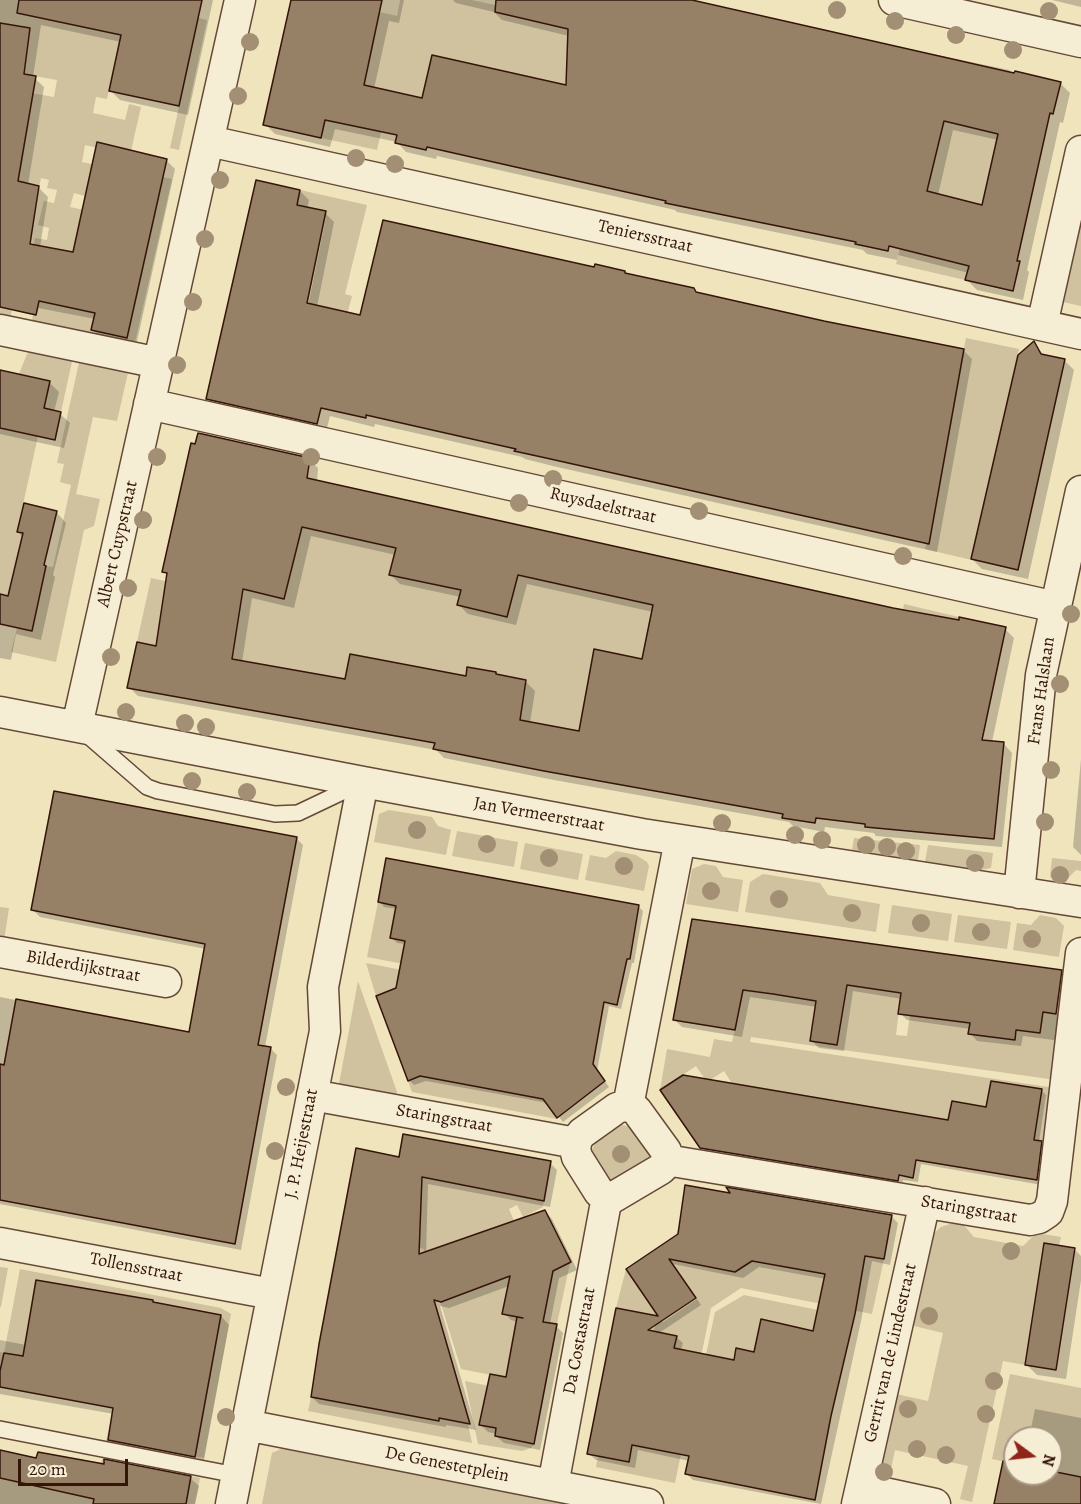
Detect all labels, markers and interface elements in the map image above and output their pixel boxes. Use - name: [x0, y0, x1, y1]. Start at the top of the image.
- street label: Teniersstraat: [596, 216, 694, 258]
- street label: Albert Cuypstraat: [93, 479, 143, 609]
- street label: Ruysdaelstraat: [548, 483, 658, 529]
- street label: Frans Halslaan: [1024, 636, 1060, 746]
- street label: Jan Vermeerstraat: [472, 793, 606, 837]
- street label: Bilderdijkstraat: [24, 946, 142, 988]
- street label: J. P. Heijestraat: [281, 1087, 323, 1201]
- street label: Staringstraat: [394, 1100, 494, 1138]
- street label: Staringstraat: [919, 1191, 1019, 1229]
- street label: Tollensstraat: [88, 1248, 184, 1288]
- street label: Gerrit van de Lindestraat: [860, 1261, 922, 1445]
- street label: Da Costastraat: [559, 1286, 601, 1396]
- north arrow: [1003, 1426, 1063, 1486]
- street label: De Genestetplein: [383, 1442, 511, 1488]
- scale bar: [21, 1447, 130, 1485]
- text: N: [1036, 1452, 1061, 1469]
- text: 20 m: [29, 1457, 66, 1481]

